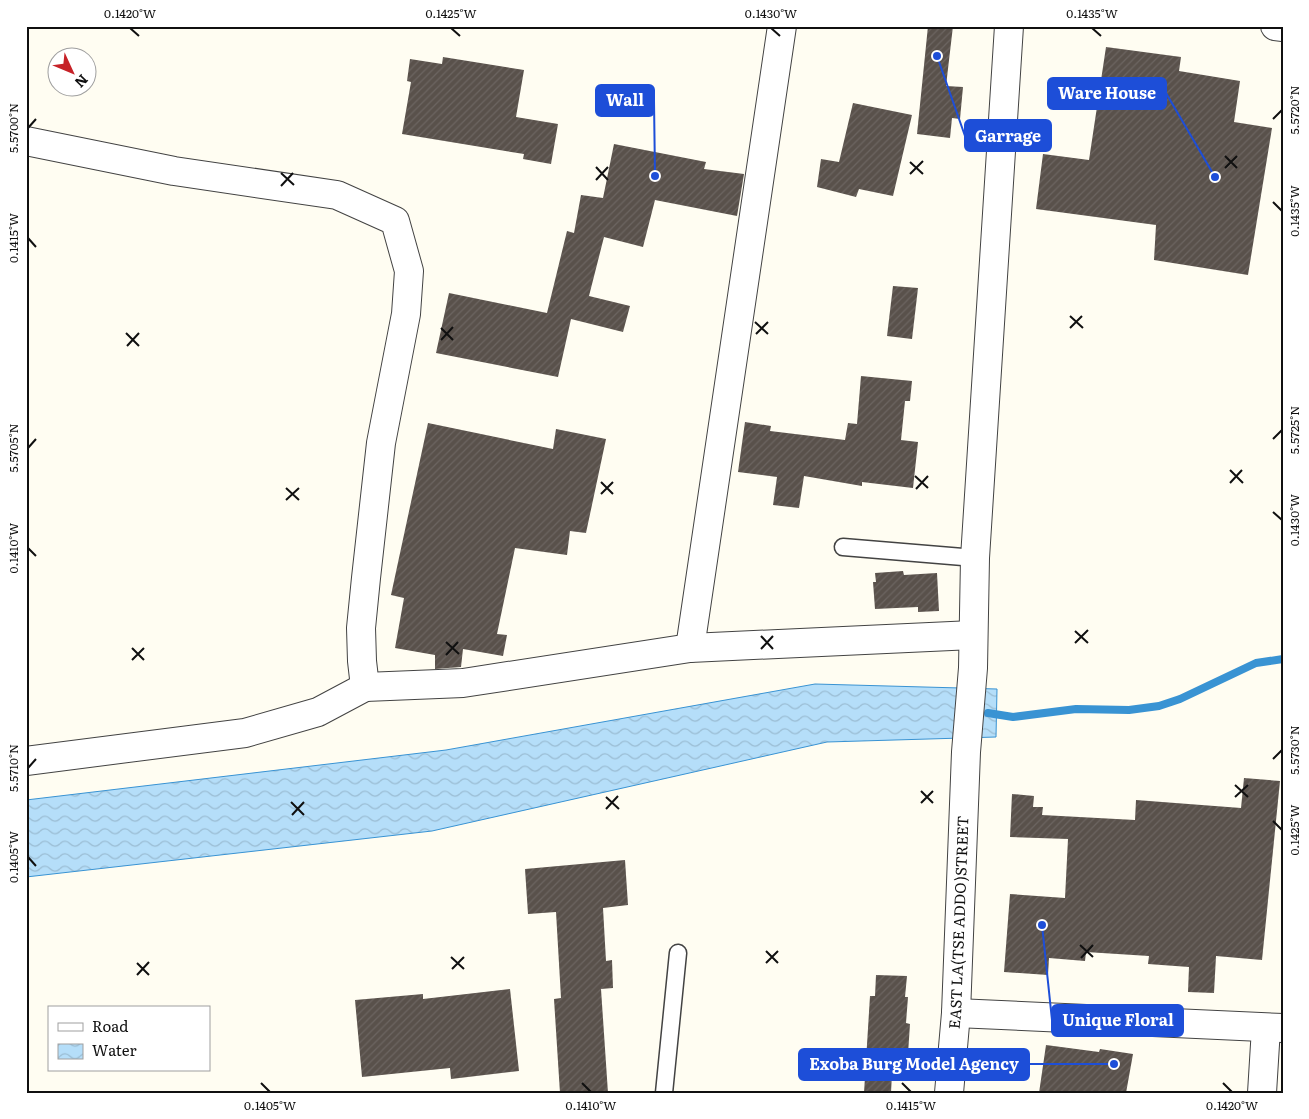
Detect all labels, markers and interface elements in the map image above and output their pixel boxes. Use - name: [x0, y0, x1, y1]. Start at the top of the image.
- text: 0.1420°W: [104, 4, 156, 22]
- text: 0.1425°W: [425, 4, 477, 22]
- text: 0.1430°W: [745, 4, 797, 22]
- text: 0.1435°W: [1066, 4, 1118, 22]
- north arrow: [48, 48, 98, 98]
- text: N: [71, 71, 93, 93]
- callout: Ware House: [1048, 78, 1166, 109]
- text: Ware House: [1058, 80, 1156, 104]
- callout: Wall: [596, 85, 654, 116]
- text: 5.5720°N: [1285, 85, 1303, 135]
- text: Wall: [606, 87, 644, 111]
- text: 5.5700°N: [4, 103, 22, 153]
- callout: Garrage: [965, 120, 1051, 151]
- text: Garrage: [975, 123, 1041, 147]
- text: 0.1435°W: [1285, 185, 1303, 237]
- text: 0.1415°W: [4, 213, 22, 263]
- text: 5.5725°N: [1285, 406, 1303, 454]
- text: 5.5705°N: [4, 423, 22, 473]
- text: 0.1430°W: [1285, 494, 1303, 546]
- text: 0.1410°W: [4, 523, 22, 573]
- text: 5.5730°N: [1285, 725, 1303, 775]
- text: 5.5710°N: [4, 744, 22, 792]
- text: 0.1425°W: [1285, 804, 1303, 856]
- street label: EAST LA(TSE ADDO)STREET: [942, 815, 974, 1030]
- text: 0.1405°W: [4, 831, 22, 883]
- callout: Unique Floral: [1052, 1005, 1183, 1036]
- legend: [48, 1006, 210, 1072]
- text: Unique Floral: [1062, 1007, 1174, 1031]
- text: Road: [92, 1014, 128, 1037]
- text: Water: [92, 1038, 137, 1061]
- callout: Exoba Burg Model Agency: [799, 1049, 1029, 1080]
- text: Exoba Burg Model Agency: [809, 1051, 1019, 1075]
- text: 0.1405°W: [244, 1096, 296, 1114]
- text: 0.1410°W: [566, 1096, 616, 1114]
- text: 0.1415°W: [886, 1096, 936, 1114]
- text: 0.1420°W: [1206, 1096, 1258, 1114]

